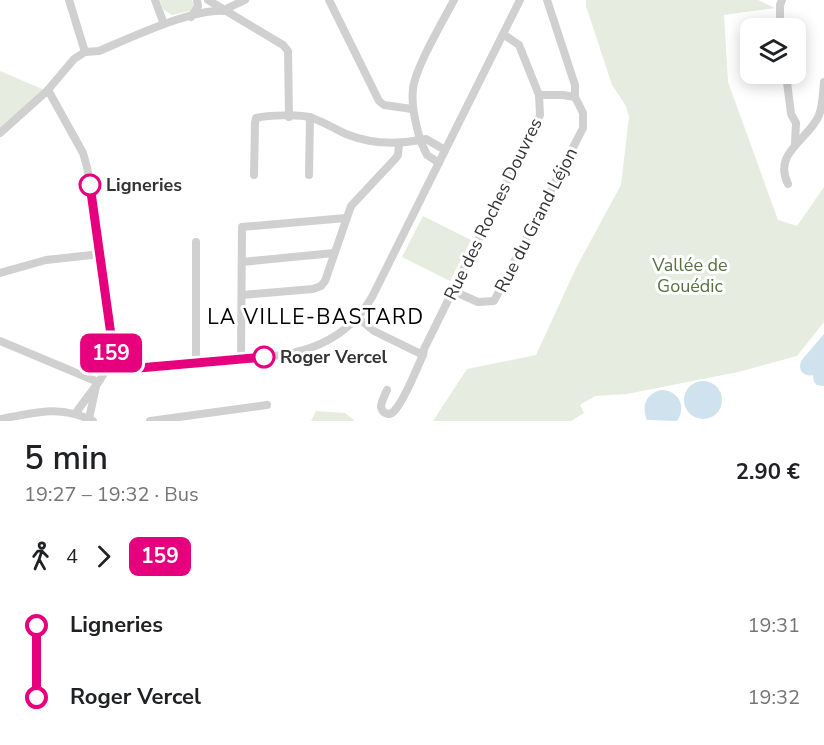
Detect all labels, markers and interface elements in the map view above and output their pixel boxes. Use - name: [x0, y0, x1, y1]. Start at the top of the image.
- map controls: [740, 18, 806, 84]
- button: layers: [740, 18, 806, 84]
- street label: Rue des Roches Douvres: [438, 114, 548, 304]
- street label: Rue du Grand Léjon: [489, 143, 583, 297]
- place label: Ligneries: [106, 173, 182, 197]
- marker: Ligneries: [79, 174, 101, 196]
- park label: Vallée de Gouédic: [651, 253, 728, 298]
- district label: LA VILLE-BASTARD: [207, 303, 425, 331]
- line badge: 159: [76, 334, 146, 372]
- text: 159: [92, 339, 130, 367]
- place label: Roger Vercel: [280, 345, 387, 369]
- marker: Roger Vercel: [253, 346, 275, 368]
- text: 5 min: [24, 436, 108, 481]
- text: 2.90 €: [736, 457, 800, 487]
- text: 19:27 – 19:32 · Bus: [24, 481, 199, 508]
- icon: walk: [24, 540, 57, 573]
- icon: forward: [87, 540, 120, 573]
- text: 159: [141, 542, 179, 570]
- text: 4: [66, 543, 78, 570]
- text: Ligneries: [70, 610, 163, 640]
- text: 19:31: [747, 612, 800, 639]
- text: Roger Vercel: [70, 682, 201, 712]
- text: 19:32: [747, 684, 800, 711]

